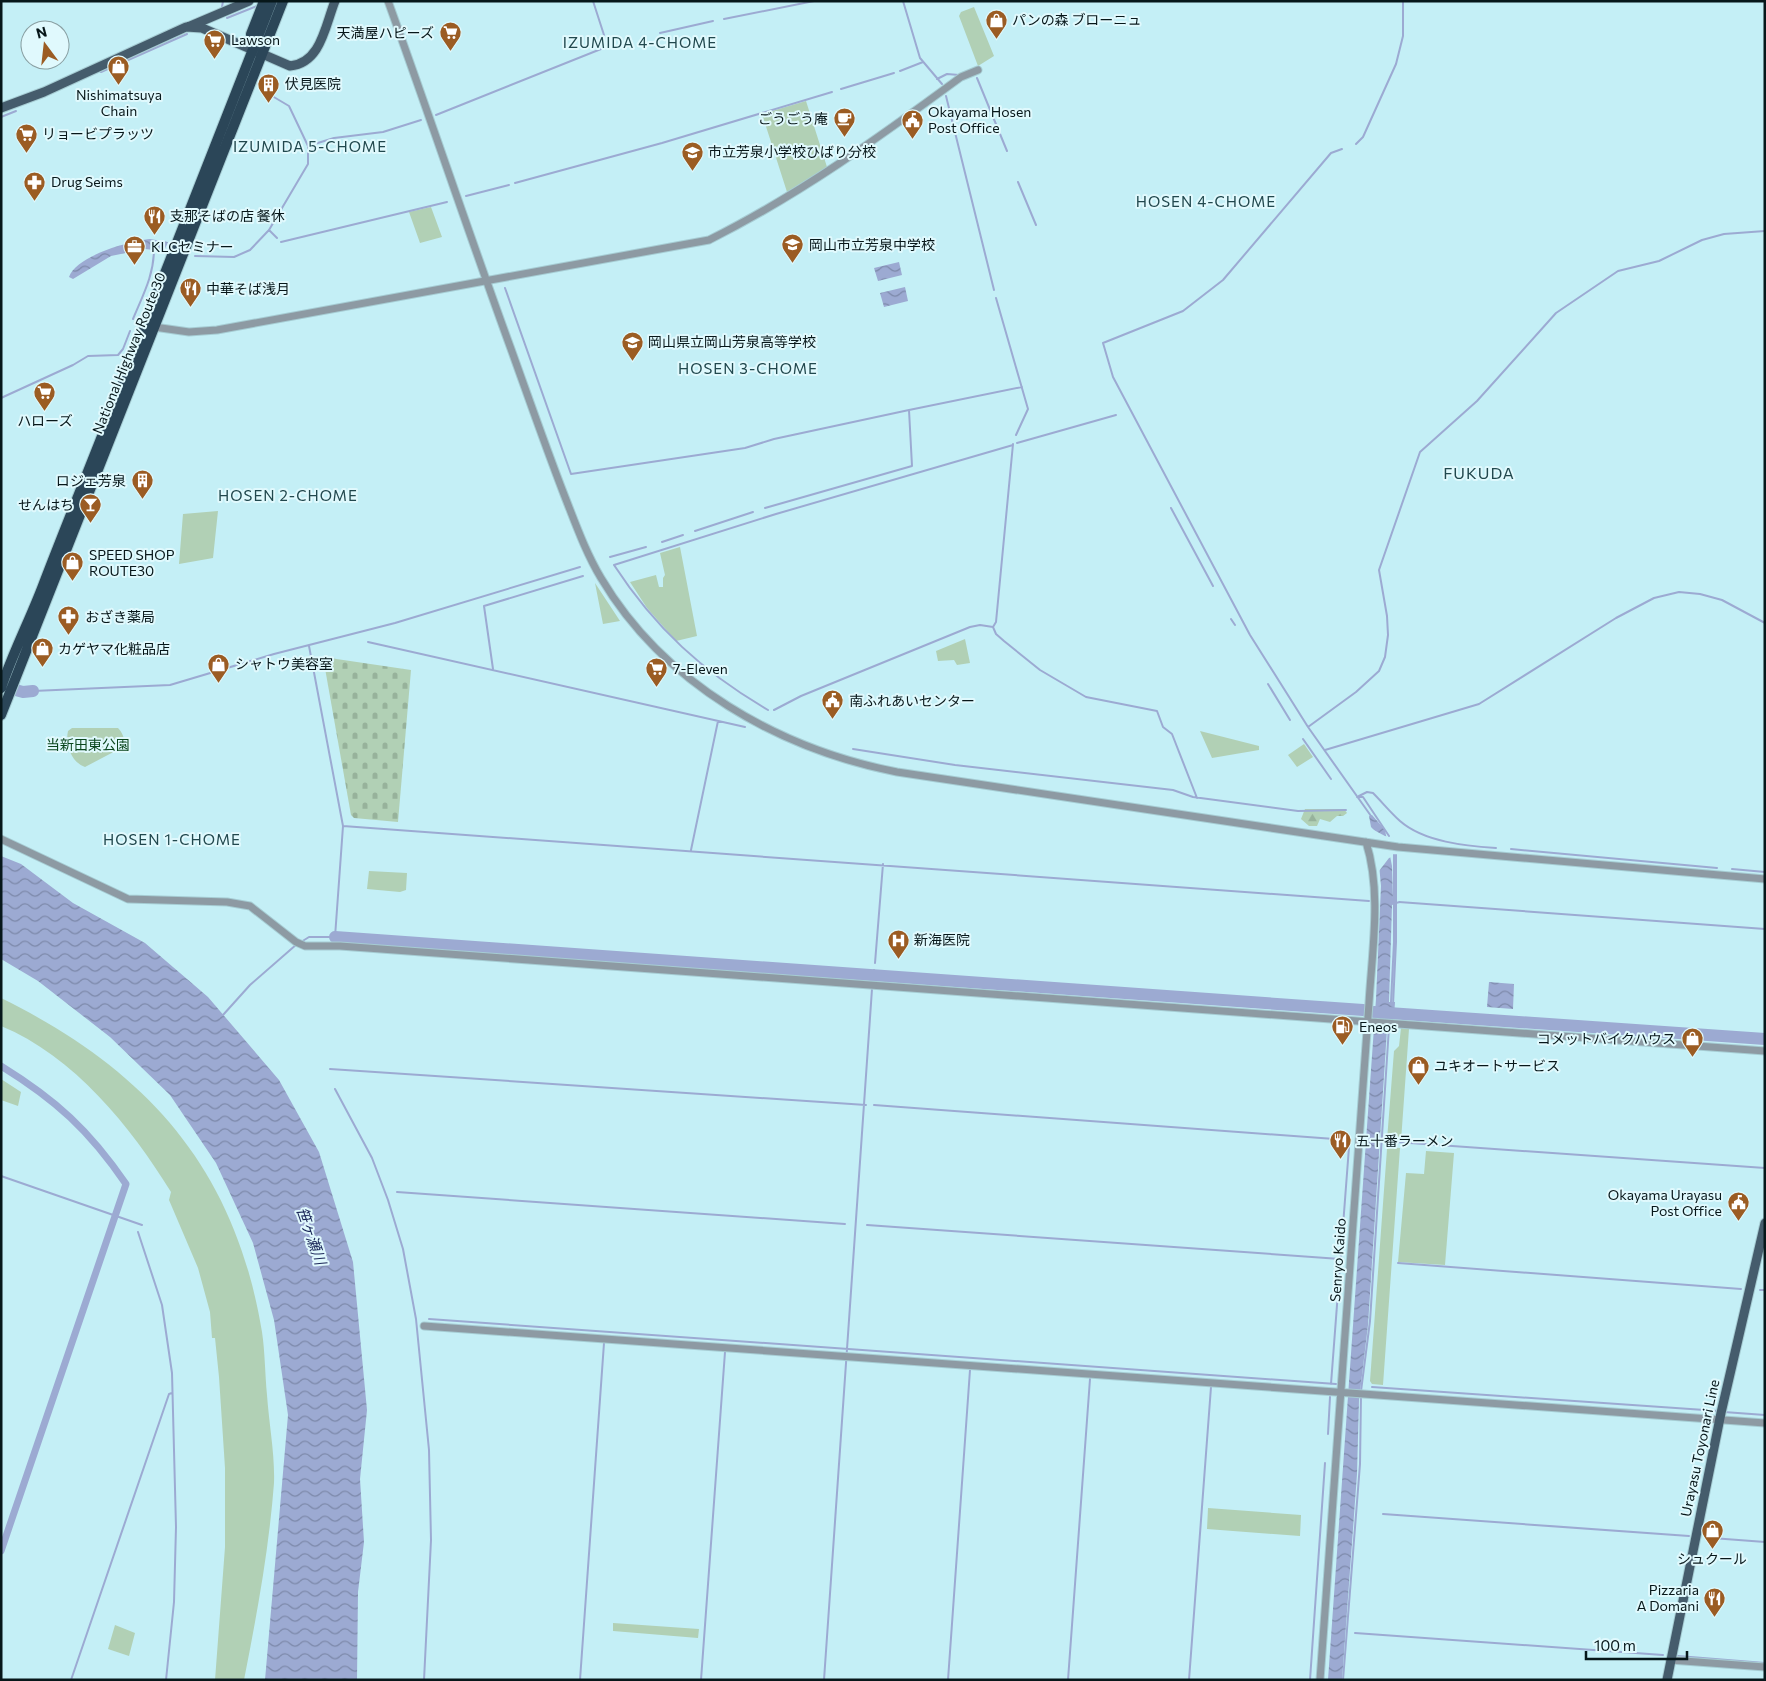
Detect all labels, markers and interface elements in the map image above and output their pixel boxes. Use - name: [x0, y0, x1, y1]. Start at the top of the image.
- shop icon: パンの森 ブローニュ: [984, 8, 1008, 39]
- place label: パンの森 ブローニュ: [1012, 11, 1141, 28]
- north arrow: [20, 20, 70, 70]
- supermarket icon: 天満屋ハピーズ: [438, 21, 462, 52]
- text: N: [34, 22, 49, 42]
- place label: 天満屋ハピーズ: [337, 24, 434, 41]
- supermarket icon: Lawson: [203, 28, 227, 59]
- place label: Lawson: [231, 31, 280, 48]
- district label: IZUMIDA 4-CHOME: [563, 33, 717, 51]
- shop icon: Nishimatsuya Chain: [107, 55, 131, 86]
- building icon: 伏見医院: [257, 72, 281, 103]
- place label: 伏見医院: [285, 75, 341, 92]
- place label: Nishimatsuya Chain: [76, 86, 162, 119]
- place label: Okayama Hosen Post Office: [928, 103, 1031, 136]
- cafe icon: ごうごう庵: [832, 107, 856, 138]
- public building icon: Okayama Hosen Post Office: [900, 108, 924, 139]
- place label: ごうごう庵: [758, 110, 828, 127]
- supermarket icon: リョービプラッツ: [14, 122, 38, 153]
- place label: リョービプラッツ: [42, 125, 154, 142]
- district label: IZUMIDA 5-CHOME: [233, 137, 387, 155]
- school or university icon: 市立芳泉小学校ひばり分校: [680, 140, 704, 171]
- place label: 市立芳泉小学校ひばり分校: [708, 143, 876, 160]
- pharmacy icon: Drug Seims: [23, 170, 47, 201]
- place label: Drug Seims: [51, 173, 123, 190]
- district label: HOSEN 4-CHOME: [1136, 192, 1276, 210]
- restaurant icon: 支那そばの店 餐休: [142, 204, 166, 235]
- place label: 支那そばの店 餐休: [170, 207, 285, 224]
- school or university icon: 岡山市立芳泉中学校: [781, 233, 805, 264]
- office icon: KLCセミナー: [123, 235, 147, 266]
- place label: 岡山市立芳泉中学校: [809, 236, 935, 253]
- place label: KLCセミナー: [151, 238, 234, 255]
- street label: National Highway Route 30: [88, 270, 169, 436]
- restaurant icon: 中華そば浅月: [178, 277, 202, 308]
- place label: 中華そば浅月: [206, 280, 290, 297]
- school or university icon: 岡山県立岡山芳泉高等学校: [620, 330, 644, 361]
- place label: 岡山県立岡山芳泉高等学校: [648, 333, 816, 350]
- district label: HOSEN 3-CHOME: [678, 359, 818, 377]
- supermarket icon: ハローズ: [33, 381, 57, 412]
- place label: ハローズ: [17, 412, 73, 429]
- district label: FUKUDA: [1443, 463, 1515, 482]
- building icon: ロジェ芳泉: [130, 469, 154, 500]
- place label: ロジェ芳泉: [56, 472, 126, 489]
- district label: HOSEN 2-CHOME: [218, 486, 358, 504]
- bar icon: せんはち: [78, 493, 102, 524]
- place label: せんはち: [18, 496, 74, 513]
- place label: SPEED SHOP ROUTE30: [89, 546, 175, 579]
- shop icon: SPEED SHOP ROUTE30: [61, 551, 85, 582]
- pharmacy icon: おざき薬局: [57, 605, 81, 636]
- place label: おざき薬局: [85, 608, 155, 625]
- shop icon: カゲヤマ化粧品店: [30, 637, 54, 668]
- place label: カゲヤマ化粧品店: [58, 640, 170, 657]
- shop icon: シャトウ美容室: [207, 652, 231, 683]
- place label: シャトウ美容室: [235, 655, 333, 672]
- supermarket icon: 7-Eleven: [645, 657, 669, 688]
- place label: 7-Eleven: [673, 660, 728, 677]
- public building icon: 南ふれあいセンター: [821, 689, 845, 720]
- place label: 南ふれあいセンター: [849, 692, 975, 709]
- park label: 当新田東公園: [46, 736, 130, 753]
- district label: HOSEN 1-CHOME: [103, 830, 241, 848]
- hospital icon: 新海医院: [886, 928, 910, 959]
- place label: 新海医院: [914, 931, 970, 948]
- fuel station icon: Eneos: [1331, 1015, 1355, 1046]
- place label: Eneos: [1359, 1018, 1397, 1035]
- shop icon: コメットバイクハウス: [1680, 1027, 1704, 1058]
- place label: コメットバイクハウス: [1537, 1030, 1676, 1047]
- shop icon: ユキオートサービス: [1406, 1054, 1430, 1085]
- place label: ユキオートサービス: [1434, 1057, 1560, 1074]
- restaurant icon: 五十番ラーメン: [1328, 1129, 1352, 1160]
- place label: 五十番ラーメン: [1356, 1132, 1453, 1149]
- place label: Okayama Urayasu Post Office: [1608, 1186, 1722, 1219]
- public building icon: Okayama Urayasu Post Office: [1726, 1191, 1750, 1222]
- water label: 笹ヶ瀬川: [294, 1204, 331, 1269]
- street label: Senryo Kaido: [1326, 1217, 1349, 1302]
- street label: Urayasu Toyonari Line: [1677, 1378, 1722, 1518]
- shop icon: シュクール: [1700, 1519, 1724, 1550]
- place label: シュクール: [1677, 1550, 1747, 1567]
- place label: Pizzaria A Domani: [1637, 1581, 1699, 1614]
- restaurant icon: Pizzaria A Domani: [1703, 1586, 1727, 1617]
- scale bar: [1586, 1628, 1687, 1660]
- text: 100 m: [1594, 1636, 1636, 1654]

